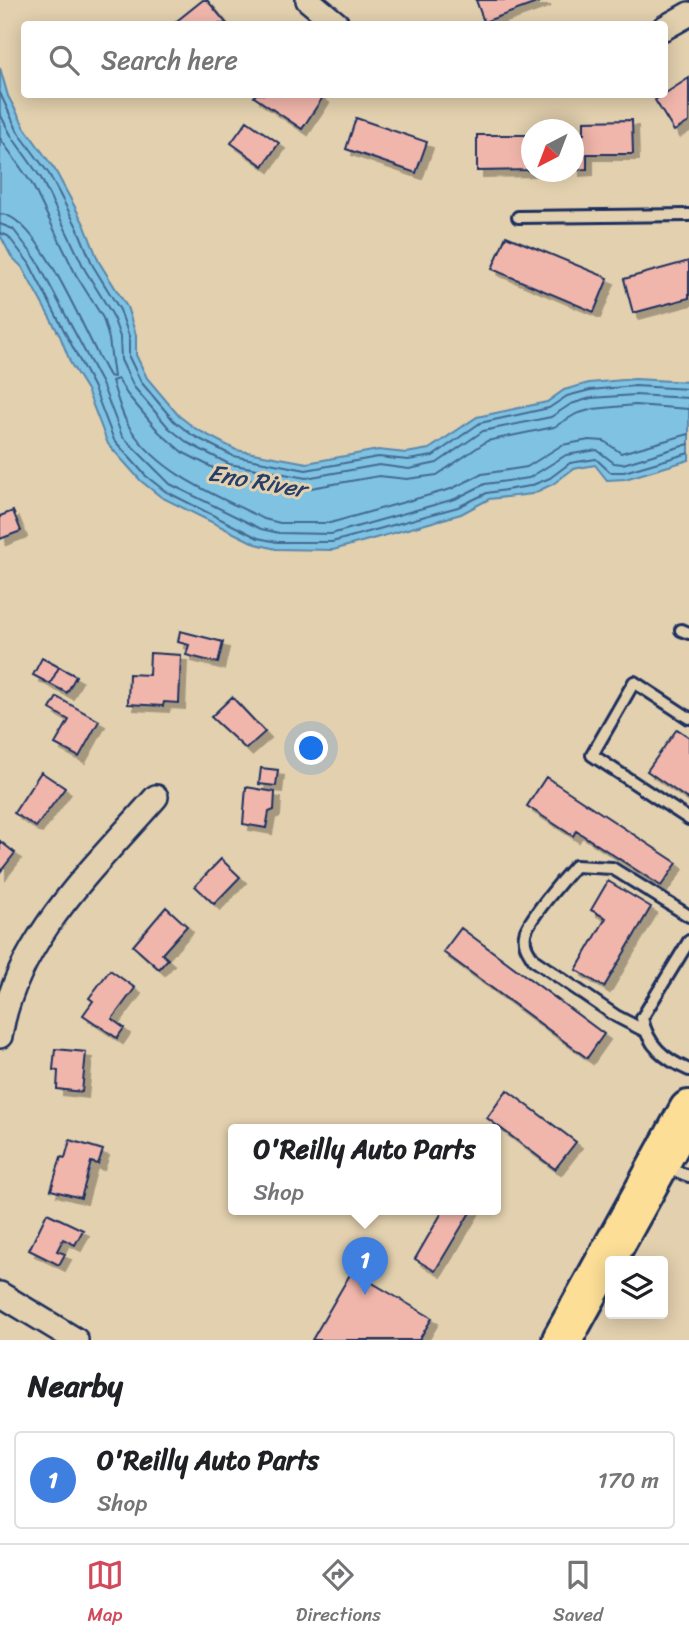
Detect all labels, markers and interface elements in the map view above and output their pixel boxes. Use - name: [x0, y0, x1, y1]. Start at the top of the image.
- search box: [21, 21, 668, 98]
- text: Search here: [101, 37, 238, 83]
- icon: search: [45, 41, 83, 79]
- north arrow: [521, 119, 584, 182]
- water label: Eno River: [205, 452, 313, 511]
- your location: [294, 731, 328, 765]
- popup: [228, 1124, 501, 1215]
- text: O'Reilly Auto Parts: [253, 1126, 476, 1172]
- text: Shop: [253, 1172, 304, 1213]
- pin: 1: [342, 1237, 388, 1295]
- map controls: [605, 1256, 668, 1319]
- button: layers: [605, 1256, 668, 1319]
- text: Nearby: [28, 1359, 123, 1413]
- text: O'Reilly Auto Parts: [97, 1437, 319, 1483]
- text: 1: [48, 1460, 58, 1501]
- text: 170 m: [598, 1460, 659, 1501]
- text: Shop: [97, 1483, 147, 1524]
- tab: Map: [86, 1556, 124, 1631]
- tab: Directions: [296, 1556, 381, 1631]
- tab: Saved: [553, 1556, 603, 1631]

